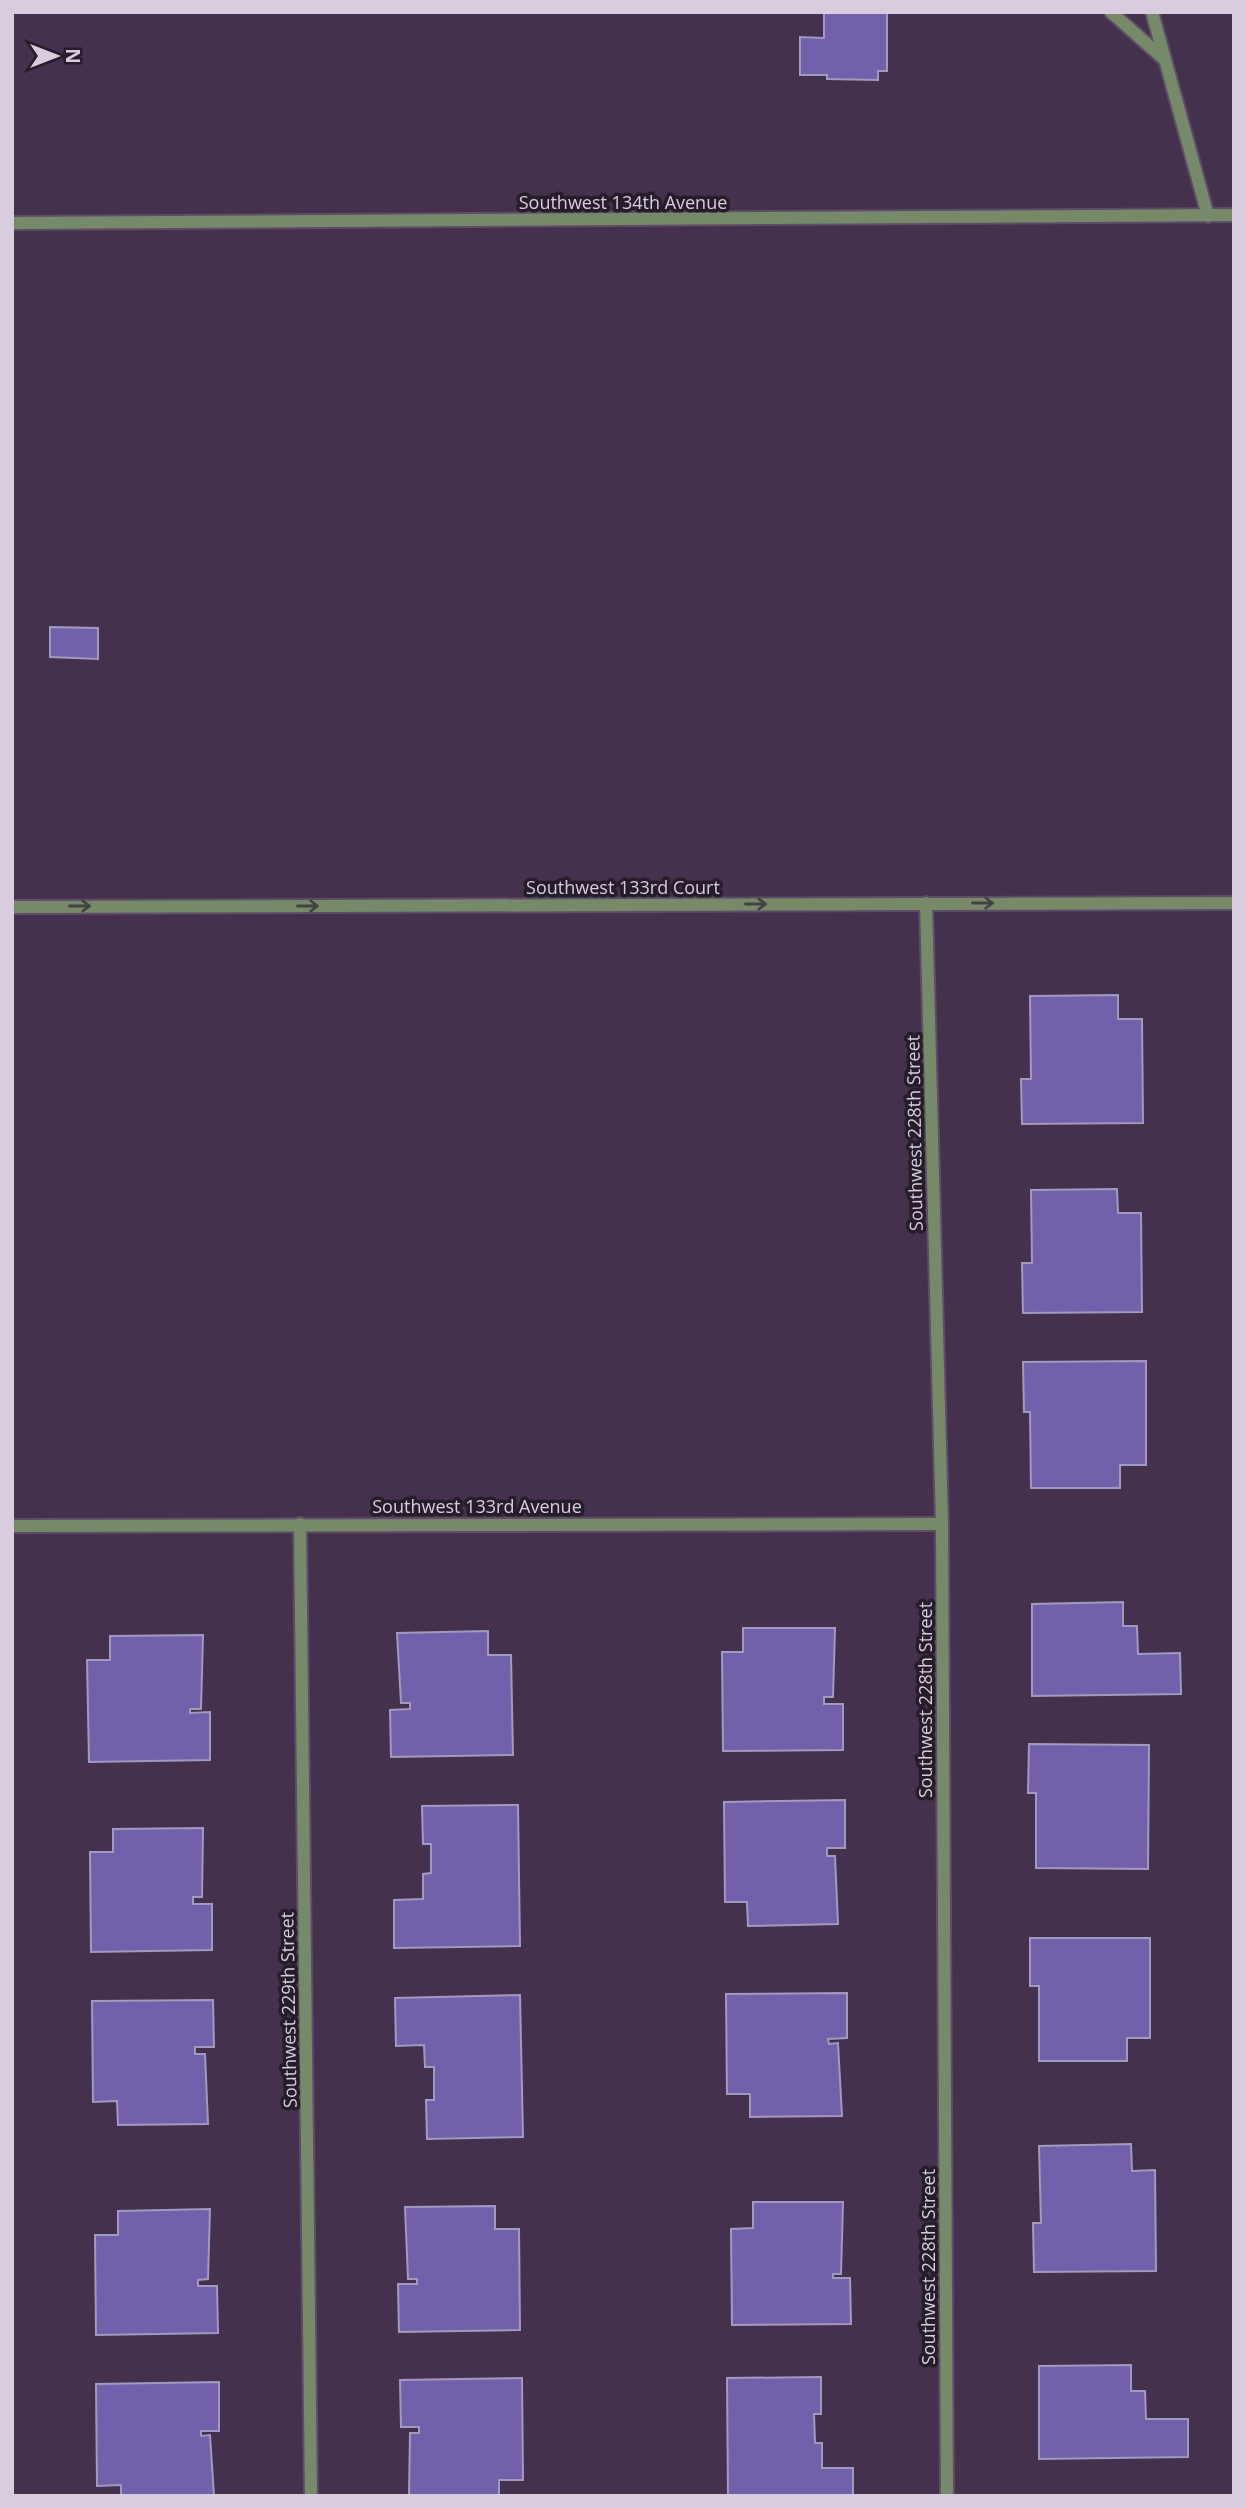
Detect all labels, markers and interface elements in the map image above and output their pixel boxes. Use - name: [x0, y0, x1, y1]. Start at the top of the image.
- north arrow: [21, 21, 91, 91]
- text: N: [60, 48, 86, 64]
- street label: Southwest 134th Avenue: [519, 190, 727, 214]
- street label: Southwest 133rd Court: [526, 875, 720, 899]
- one-way arrow: [972, 896, 995, 910]
- one-way arrow: [744, 897, 767, 911]
- one-way arrow: [69, 899, 92, 913]
- one-way arrow: [296, 899, 319, 913]
- street label: Southwest 228th Street: [900, 1035, 928, 1231]
- street label: Southwest 133rd Avenue: [372, 1494, 582, 1518]
- street label: Southwest 228th Street: [913, 1602, 937, 1798]
- street label: Southwest 229th Street: [274, 1912, 302, 2108]
- street label: Southwest 228th Street: [916, 2169, 940, 2365]

